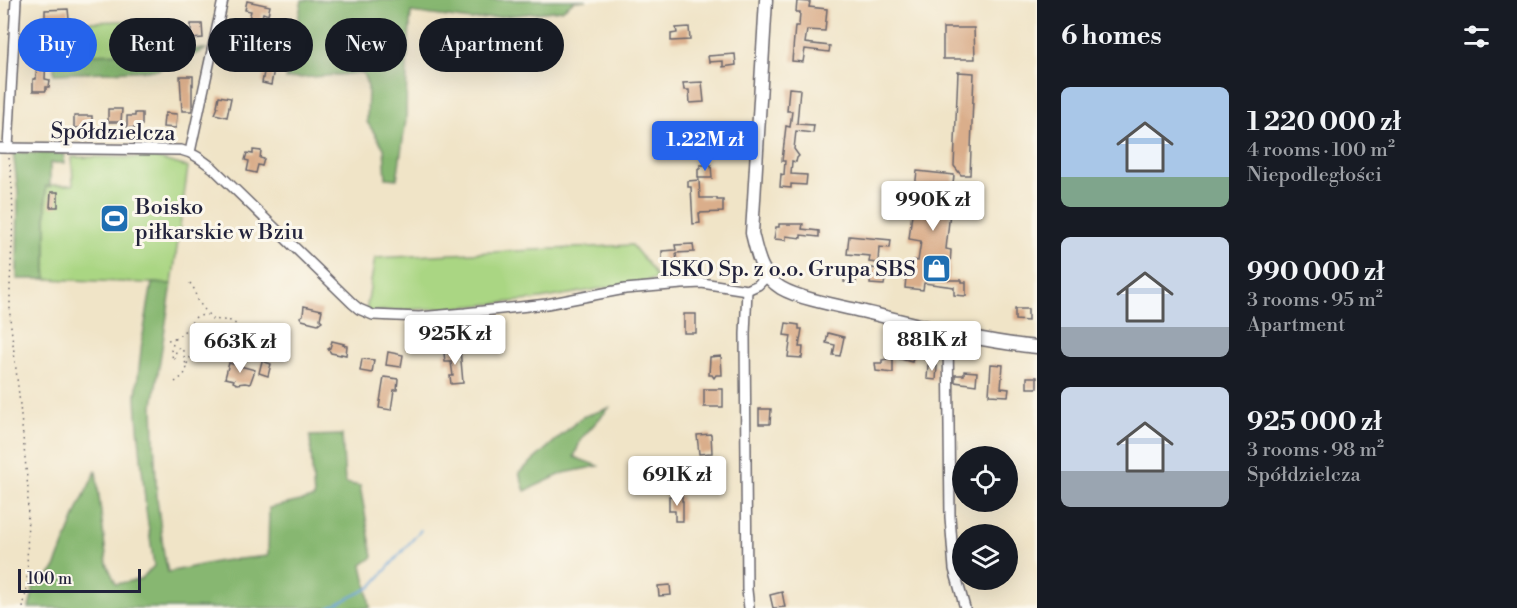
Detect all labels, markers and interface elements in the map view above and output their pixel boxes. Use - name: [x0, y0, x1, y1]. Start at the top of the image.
- chip: Buy: [18, 18, 97, 72]
- chip: Rent: [109, 18, 196, 72]
- chip: Filters: [208, 18, 313, 72]
- chip: New: [325, 18, 407, 72]
- chip: Apartment: [419, 18, 564, 72]
- text: 6 homes: [1061, 20, 1162, 52]
- icon: filters: [1460, 20, 1493, 53]
- text: 1 220 000 zł: [1247, 106, 1401, 138]
- icon: home: [1109, 111, 1181, 183]
- street label: Spółdzielcza: [50, 118, 177, 147]
- pin: 1.22M zł: [643, 121, 767, 172]
- text: 1.22M zł: [666, 128, 744, 153]
- text: 4 rooms · 100 m²: [1247, 138, 1395, 163]
- text: Niepodległości: [1247, 163, 1382, 188]
- pin: 990K zł: [878, 181, 988, 232]
- text: 990K zł: [895, 188, 971, 213]
- place label: Boisko piłkarskie w Bziu: [134, 194, 304, 246]
- sports icon: Boisko piłkarskie w Bziu: [98, 203, 130, 235]
- shop icon: ISKO Sp. z o.o. Grupa SBS: [921, 252, 953, 284]
- place label: ISKO Sp. z o.o. Grupa SBS: [661, 256, 916, 283]
- text: 990 000 zł: [1247, 256, 1385, 288]
- icon: home: [1109, 261, 1181, 333]
- text: 3 rooms · 95 m²: [1247, 288, 1383, 313]
- text: Apartment: [1247, 313, 1345, 338]
- pin: 925K zł: [400, 315, 510, 366]
- pin: 881K zł: [877, 321, 987, 372]
- text: 925K zł: [418, 322, 492, 347]
- pin: 663K zł: [185, 323, 295, 374]
- text: 881K zł: [897, 328, 967, 353]
- text: 663K zł: [204, 330, 276, 355]
- text: 925 000 zł: [1247, 406, 1382, 438]
- icon: home: [1109, 411, 1181, 483]
- text: 3 rooms · 98 m²: [1247, 438, 1384, 463]
- map controls: [952, 446, 1018, 590]
- button: locate: [952, 446, 1018, 512]
- pin: 691K zł: [622, 456, 732, 507]
- text: 691K zł: [642, 463, 712, 488]
- text: Spółdzielcza: [1247, 463, 1361, 488]
- button: layers: [952, 524, 1018, 590]
- scale bar: [18, 566, 141, 594]
- text: 100 m: [27, 569, 72, 589]

